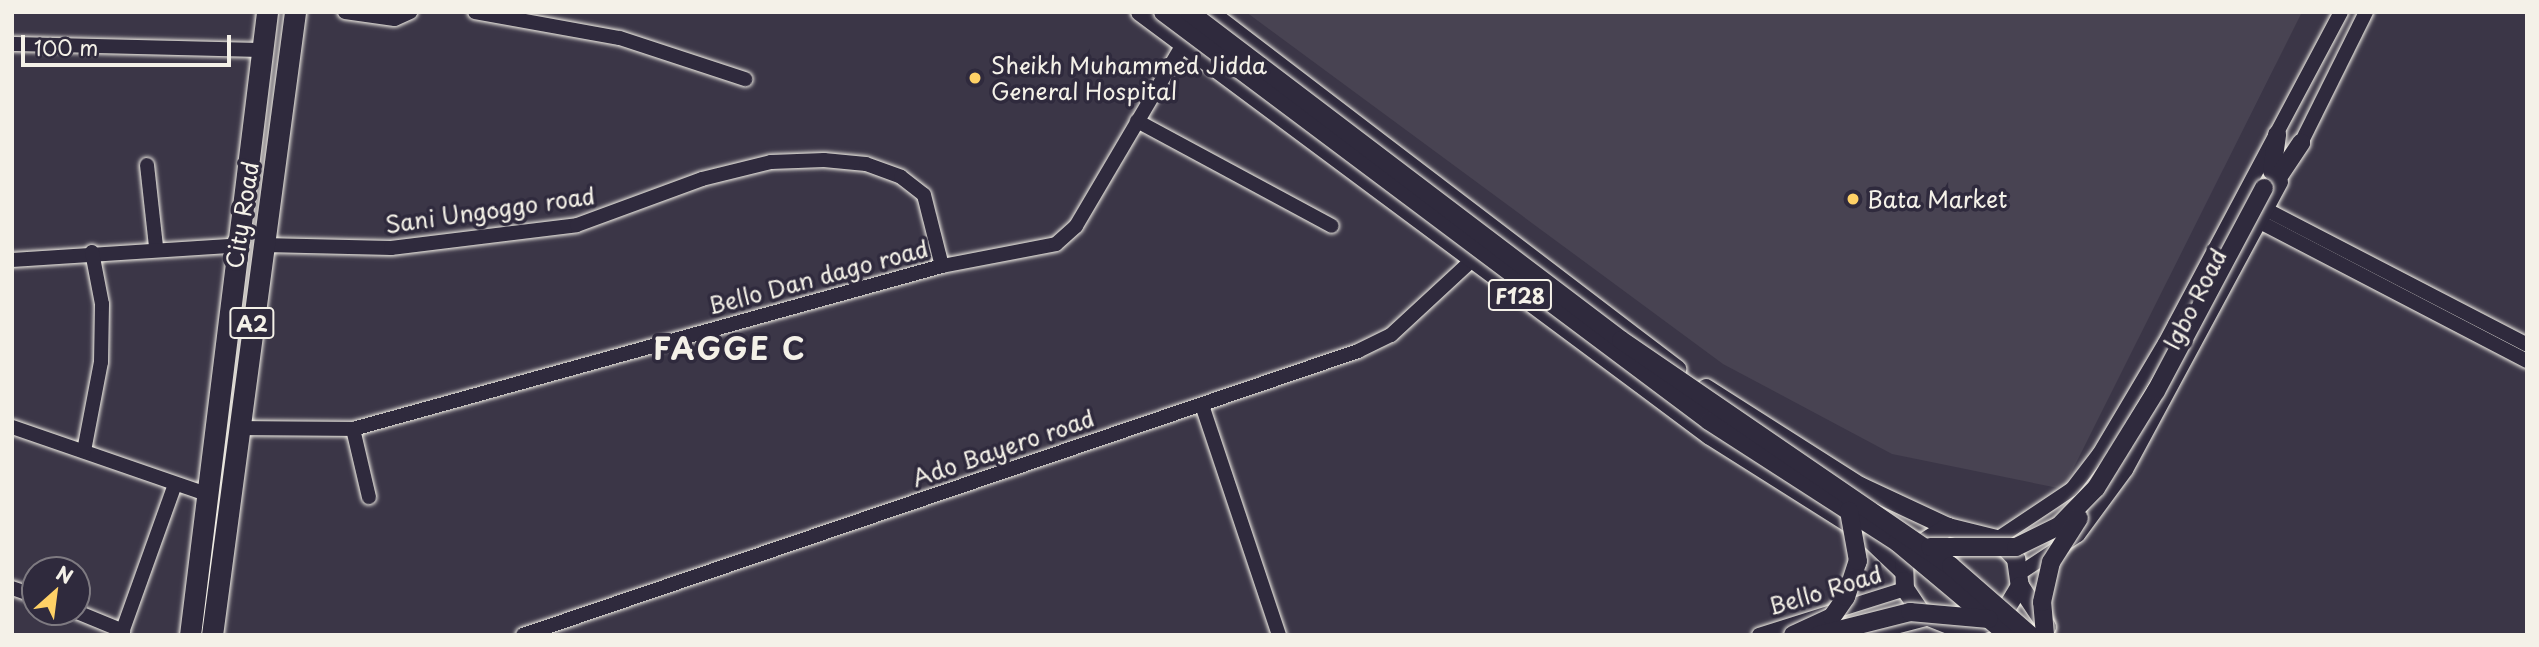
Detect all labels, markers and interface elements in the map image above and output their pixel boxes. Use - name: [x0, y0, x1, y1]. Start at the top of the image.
- scale bar: [24, 21, 234, 65]
- text: 100 m: [34, 31, 98, 63]
- place label: Sheikh Muhammed Jidda General Hospital: [991, 51, 1270, 105]
- marker: Sheikh Muhammed Jidda General Hospital: [965, 68, 985, 88]
- street label: City Road: [220, 159, 264, 271]
- street label: Sani Ungoggo road: [383, 182, 597, 238]
- place label: Bata Market: [1867, 185, 2009, 213]
- marker: Bata Market: [1845, 191, 1861, 207]
- street label: Bello Dan dago road: [705, 234, 931, 320]
- street label: Igbo Road: [2158, 244, 2232, 354]
- road number: F128: [1487, 278, 1553, 312]
- road number: A2: [229, 306, 275, 340]
- district label: FAGGE C: [653, 330, 807, 366]
- street label: Ado Bayero road: [909, 404, 1097, 492]
- north arrow: [21, 556, 91, 626]
- text: N: [52, 558, 78, 590]
- street label: Bello Road: [1765, 560, 1885, 620]

